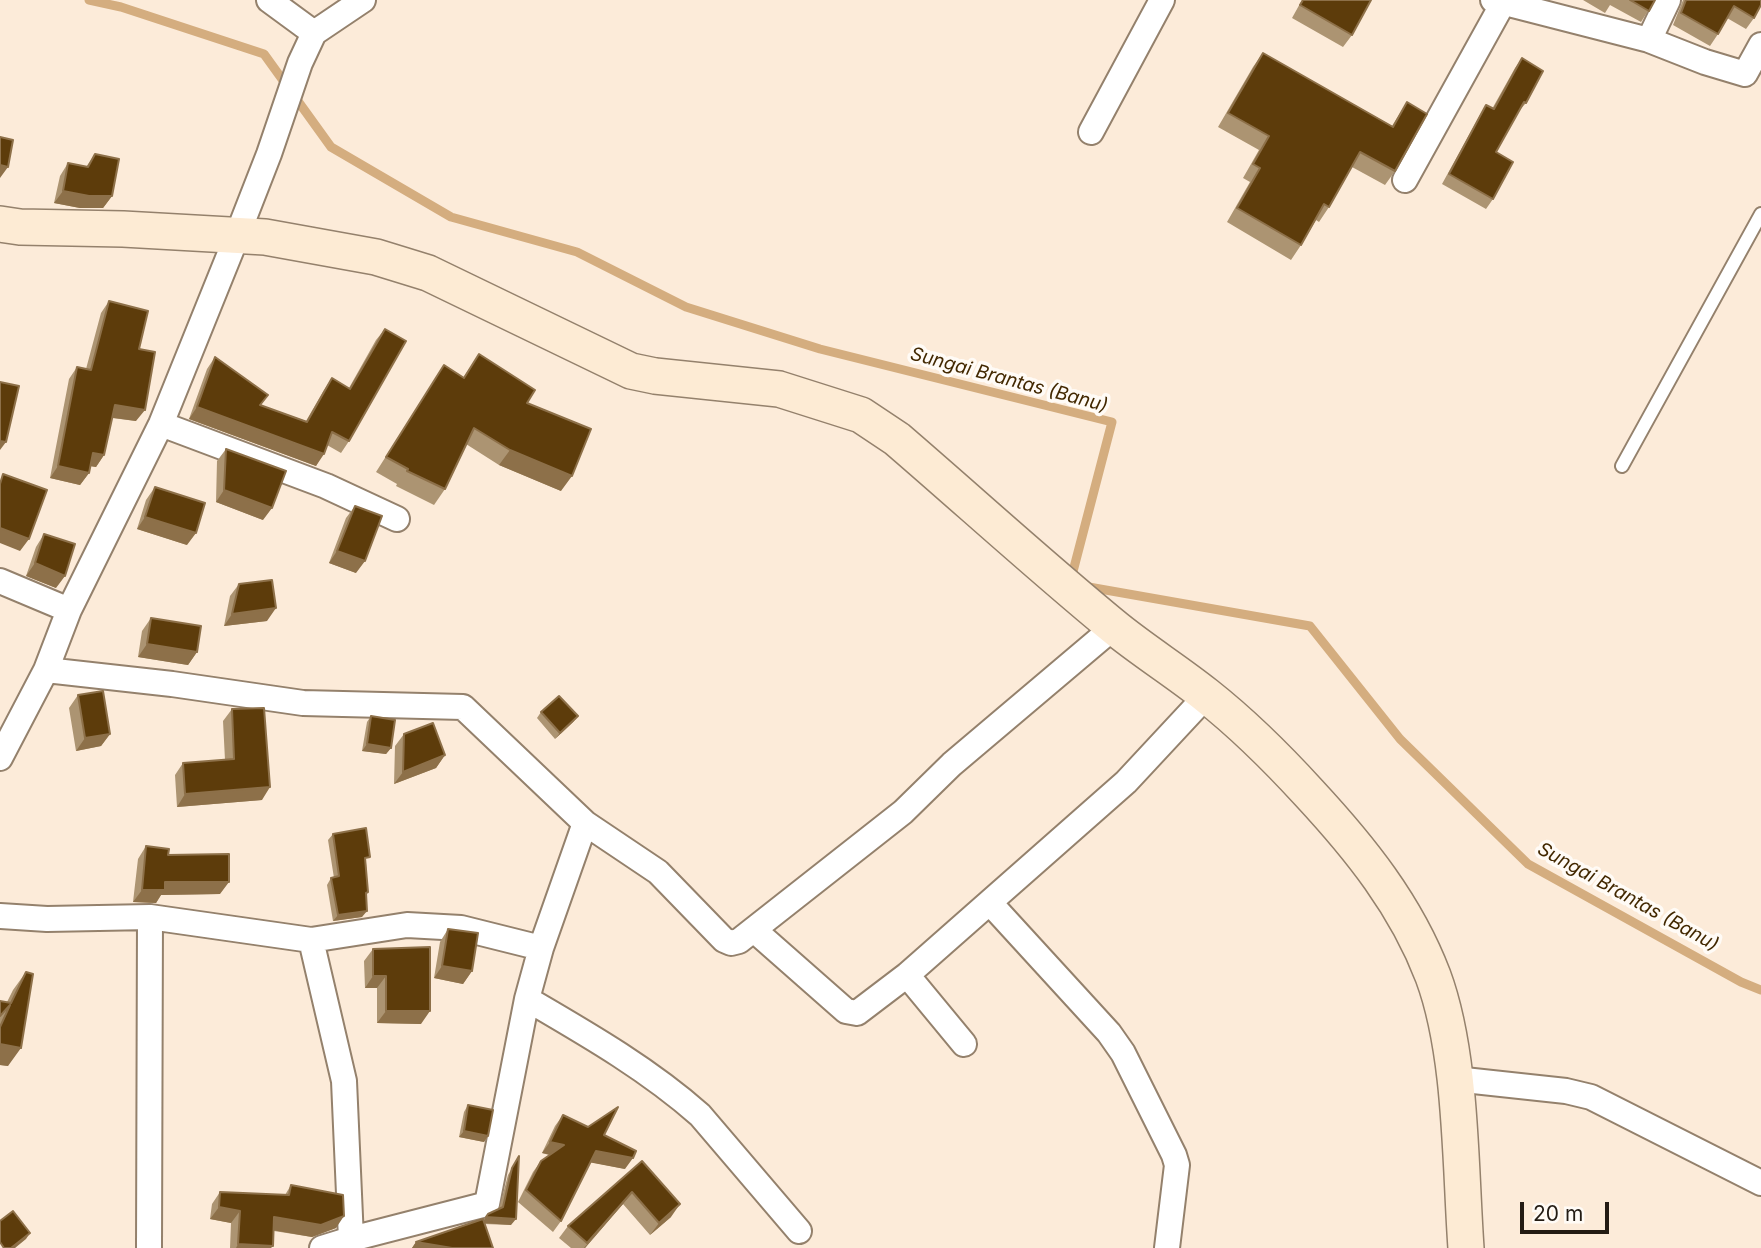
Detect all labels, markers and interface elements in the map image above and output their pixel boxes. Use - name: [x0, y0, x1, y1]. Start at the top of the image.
- water label: Sungai Brantas (Banu): [908, 343, 1110, 417]
- water label: Sungai Brantas (Banu): [1533, 838, 1723, 956]
- scale bar: [1523, 1188, 1612, 1232]
- text: 20 m: [1533, 1201, 1583, 1226]

